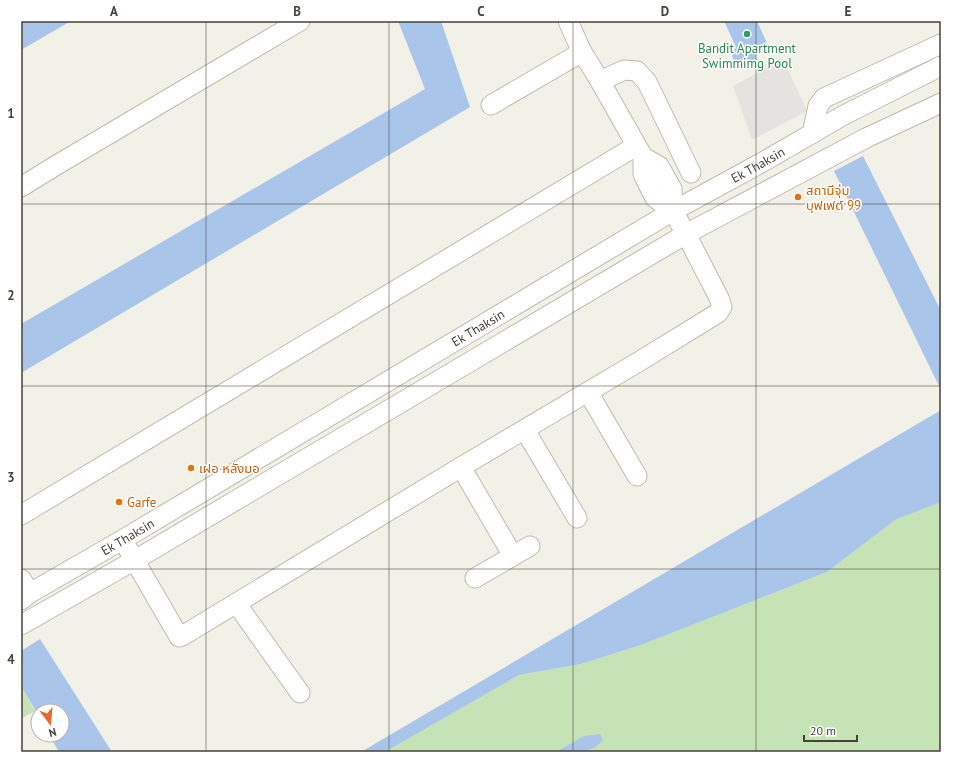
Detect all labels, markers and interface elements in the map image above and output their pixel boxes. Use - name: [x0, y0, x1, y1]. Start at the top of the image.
- text: A: [110, 3, 118, 20]
- text: B: [293, 3, 301, 20]
- text: C: [477, 3, 485, 20]
- text: D: [661, 3, 669, 20]
- text: E: [845, 3, 852, 20]
- marker: Bandit Apartment Swimmimg Pool: [742, 29, 752, 39]
- place label: Bandit Apartment Swimmimg Pool: [698, 40, 797, 72]
- text: 1: [7, 105, 15, 122]
- street label: Ek Thaksin: [728, 143, 788, 186]
- place label: สถานีจุ่ม บุฟเฟต์ 99: [806, 182, 861, 214]
- marker: สถานีจุ่ม บุฟเฟต์ 99: [793, 192, 803, 202]
- text: 2: [7, 287, 15, 304]
- street label: Ek Thaksin: [448, 305, 508, 350]
- place label: เฝอ หลังมอ: [199, 460, 260, 477]
- marker: เฝอ หลังมอ: [186, 463, 196, 473]
- text: 3: [7, 469, 15, 486]
- place label: Garfe: [127, 494, 156, 511]
- marker: Garfe: [114, 497, 124, 507]
- street label: Ek Thaksin: [98, 514, 157, 559]
- text: 4: [7, 651, 15, 668]
- north arrow: [30, 703, 70, 743]
- scale bar: [804, 717, 857, 743]
- text: 20 m: [810, 723, 836, 738]
- text: N: [47, 725, 58, 740]

